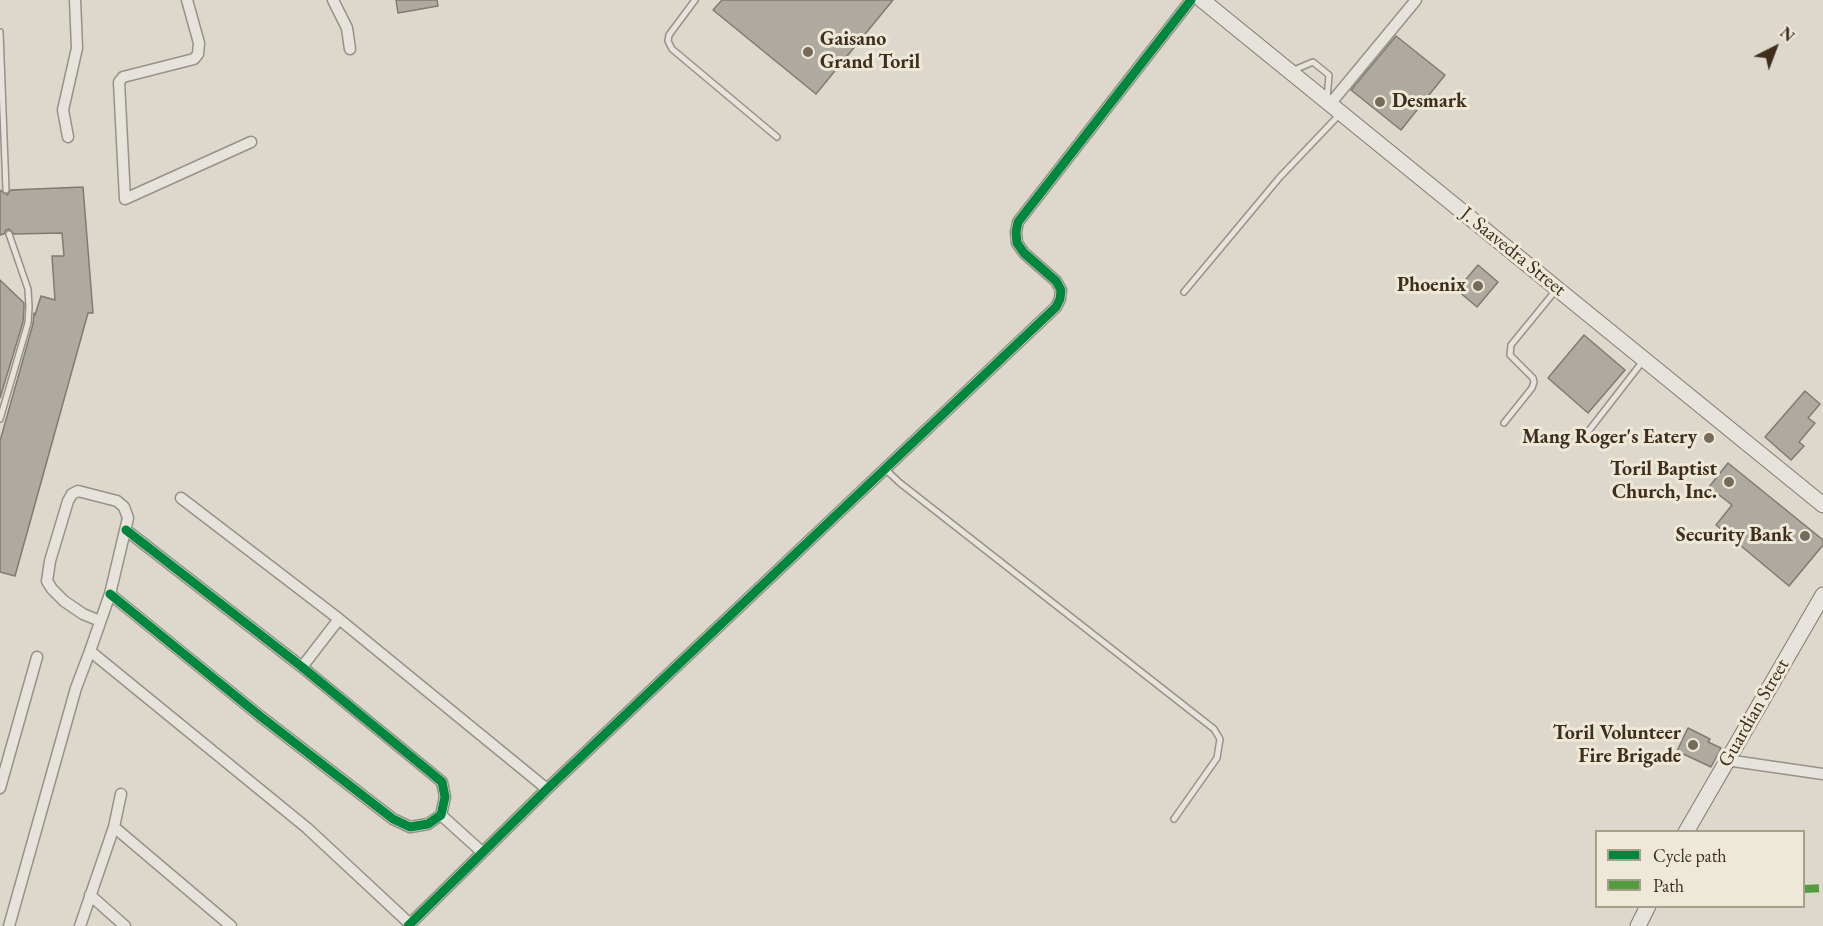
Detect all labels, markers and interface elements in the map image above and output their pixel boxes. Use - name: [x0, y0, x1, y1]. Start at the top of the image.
- north arrow: [1745, 18, 1805, 78]
- text: N: [1776, 22, 1799, 46]
- place label: Gaisano Grand Toril: [820, 28, 920, 75]
- marker: Gaisano Grand Toril: [801, 45, 815, 59]
- place label: Desmark: [1392, 90, 1467, 114]
- marker: Desmark: [1373, 95, 1387, 109]
- street label: J. Saavedra Street: [1455, 202, 1571, 302]
- place label: Phoenix: [1397, 274, 1466, 298]
- marker: Phoenix: [1471, 279, 1485, 293]
- place label: Mang Roger's Eatery: [1522, 426, 1697, 450]
- marker: Mang Roger's Eatery: [1702, 431, 1716, 445]
- place label: Toril Baptist Church, Inc.: [1610, 458, 1717, 505]
- marker: Toril Baptist Church, Inc.: [1722, 475, 1736, 489]
- place label: Security Bank: [1676, 524, 1793, 548]
- marker: Security Bank: [1798, 529, 1812, 543]
- street label: Guardian Street: [1713, 654, 1795, 772]
- place label: Toril Volunteer Fire Brigade: [1553, 722, 1681, 769]
- marker: Toril Volunteer Fire Brigade: [1686, 738, 1700, 752]
- legend: [1595, 830, 1805, 908]
- text: Cycle path: [1653, 844, 1727, 867]
- text: Path: [1653, 874, 1684, 897]

